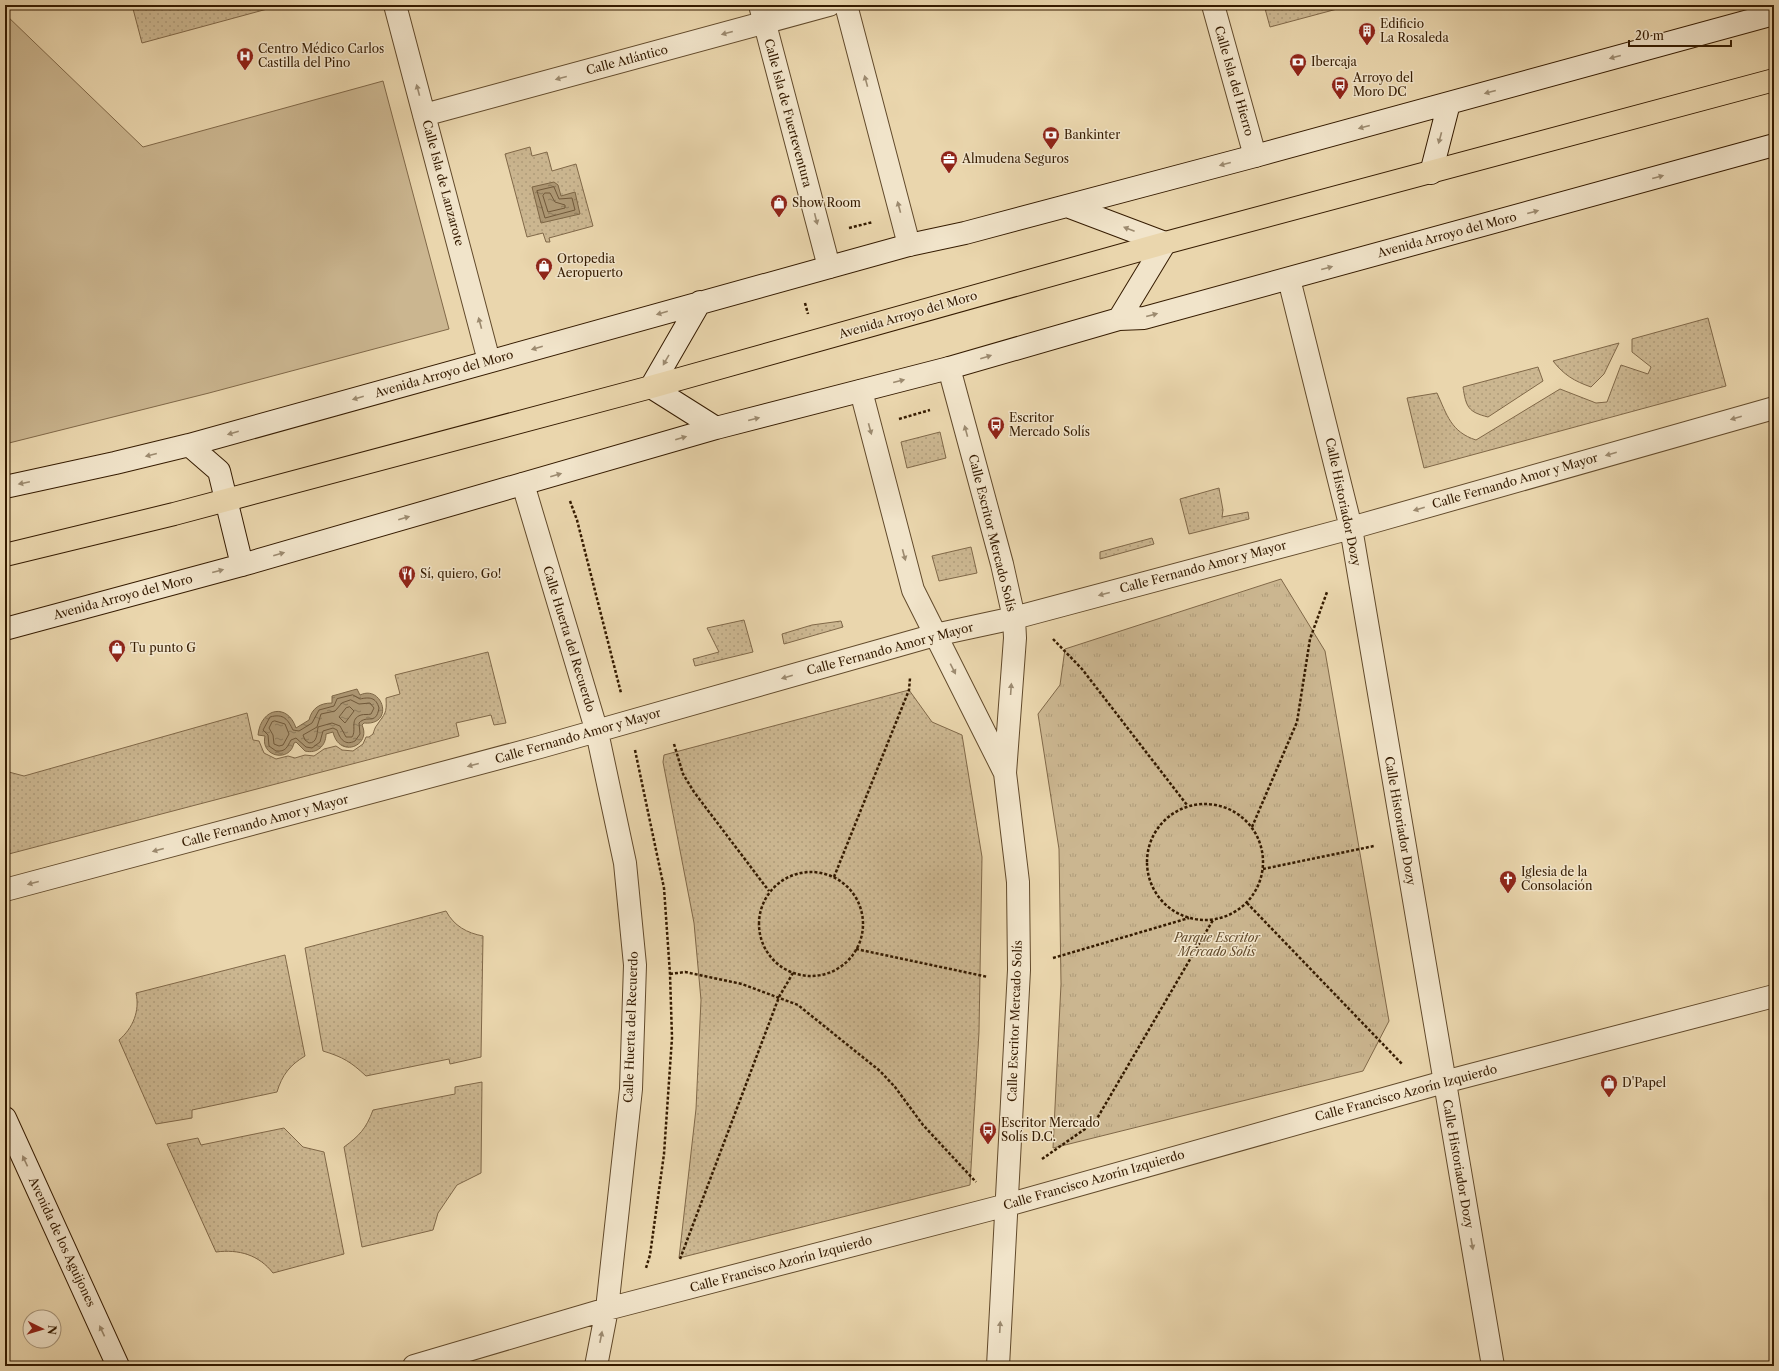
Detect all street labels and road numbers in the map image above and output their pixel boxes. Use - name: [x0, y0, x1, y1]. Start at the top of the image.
- street label: Calle Isla del Hierro: [1212, 24, 1257, 138]
- street label: Calle Isla de Fuerteventura: [761, 37, 816, 190]
- street label: Calle Atlántico: [584, 41, 669, 78]
- street label: Calle Isla de Lanzarote: [419, 118, 468, 248]
- street label: Avenida Arroyo del Moro: [1375, 209, 1518, 261]
- street label: Avenida Arroyo del Moro: [836, 288, 979, 342]
- street label: Avenida Arroyo del Moro: [372, 347, 515, 401]
- street label: Calle Historiador Dozy: [1323, 436, 1365, 568]
- street label: Calle Fernando Amor y Mayor: [1430, 450, 1600, 511]
- street label: Calle Escritor Mercado Solís: [966, 453, 1019, 613]
- street label: Calle Fernando Amor y Mayor: [1118, 537, 1288, 596]
- street label: Calle Huerta del Recuerdo: [540, 564, 599, 714]
- street label: Avenida Arroyo del Moro: [51, 571, 194, 623]
- street label: Calle Fernando Amor y Mayor: [805, 619, 975, 678]
- street label: Calle Fernando Amor y Mayor: [493, 705, 663, 766]
- street label: Calle Historiador Dozy: [1382, 755, 1419, 887]
- street label: Calle Fernando Amor y Mayor: [180, 791, 350, 850]
- street label: Calle Escritor Mercado Solís: [1004, 940, 1025, 1102]
- street label: Calle Huerta del Recuerdo: [620, 951, 641, 1103]
- street label: Calle Francisco Azorín Izquierdo: [1313, 1061, 1499, 1124]
- street label: Calle Historiador Dozy: [1440, 1098, 1477, 1230]
- street label: Calle Francisco Azorín Izquierdo: [1001, 1146, 1186, 1213]
- street label: Avenida de los Aguijones: [25, 1174, 99, 1309]
- street label: Calle Francisco Azorín Izquierdo: [688, 1232, 874, 1295]

